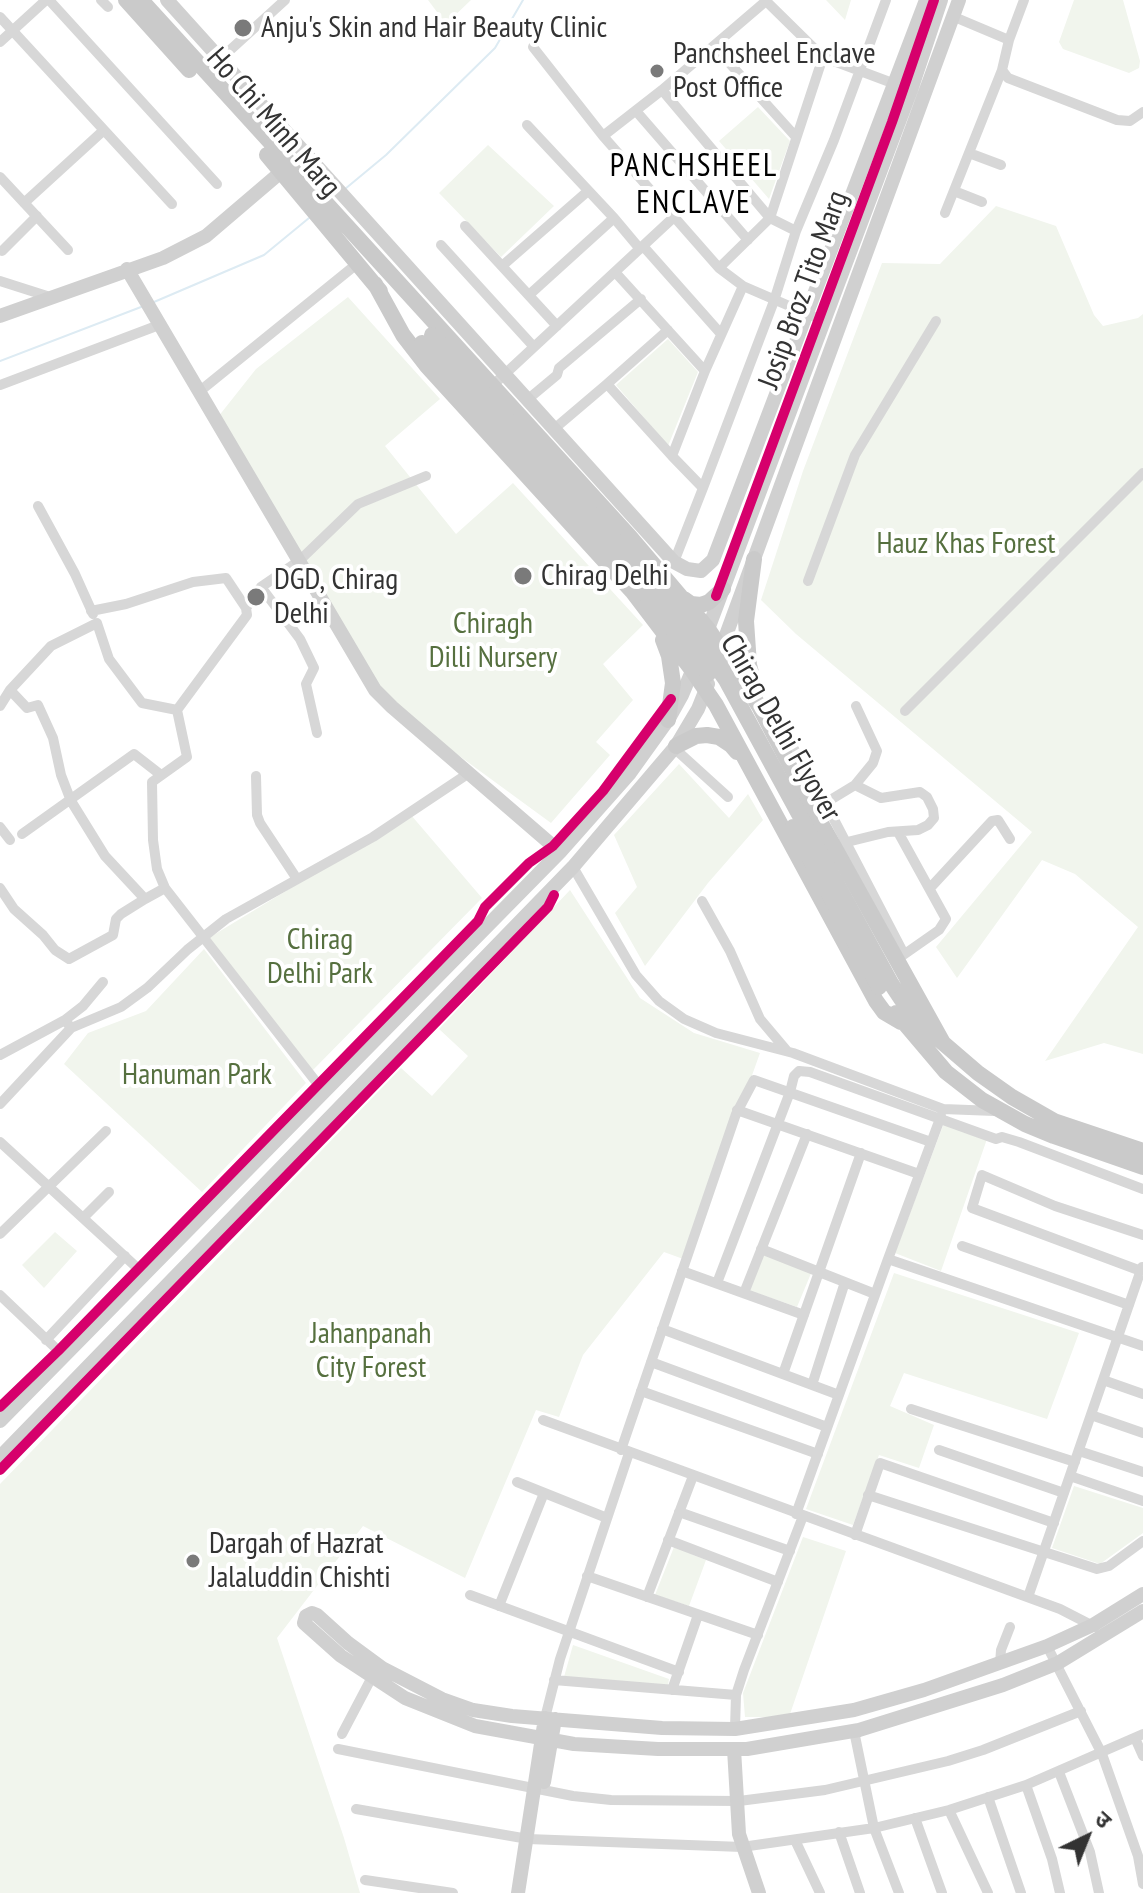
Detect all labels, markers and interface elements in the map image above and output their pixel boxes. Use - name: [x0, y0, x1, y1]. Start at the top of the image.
- place label: Anju's Skin and Hair Beauty Clinic: [261, 10, 607, 46]
- marker: Anju's Skin and Hair Beauty Clinic: [232, 17, 254, 39]
- place label: Panchsheel Enclave Post Office: [673, 36, 876, 106]
- street label: Ho Chi Minh Marg: [198, 41, 348, 205]
- marker: Panchsheel Enclave Post Office: [648, 62, 666, 80]
- district label: PANCHSHEEL ENCLAVE: [610, 148, 778, 223]
- street label: Josip Broz Tito Marg: [752, 186, 856, 394]
- park label: Hauz Khas Forest: [876, 526, 1056, 562]
- place label: Chirag Delhi: [541, 558, 669, 594]
- place label: DGD, Chirag Delhi: [274, 562, 398, 632]
- marker: Chirag Delhi: [512, 565, 534, 587]
- marker: DGD, Chirag Delhi: [245, 586, 267, 608]
- park label: Chiragh Dilli Nursery: [429, 606, 557, 676]
- street label: Chirag Delhi Flyover: [712, 628, 848, 828]
- park label: Chirag Delhi Park: [267, 922, 373, 992]
- park label: Hanuman Park: [122, 1057, 272, 1093]
- park label: Jahanpanah City Forest: [310, 1316, 432, 1386]
- place label: Dargah of Hazrat Jalaluddin Chishti: [209, 1526, 391, 1596]
- marker: Dargah of Hazrat Jalaluddin Chishti: [184, 1552, 202, 1570]
- north arrow: [1047, 1797, 1127, 1877]
- text: उ: [1089, 1805, 1118, 1834]

